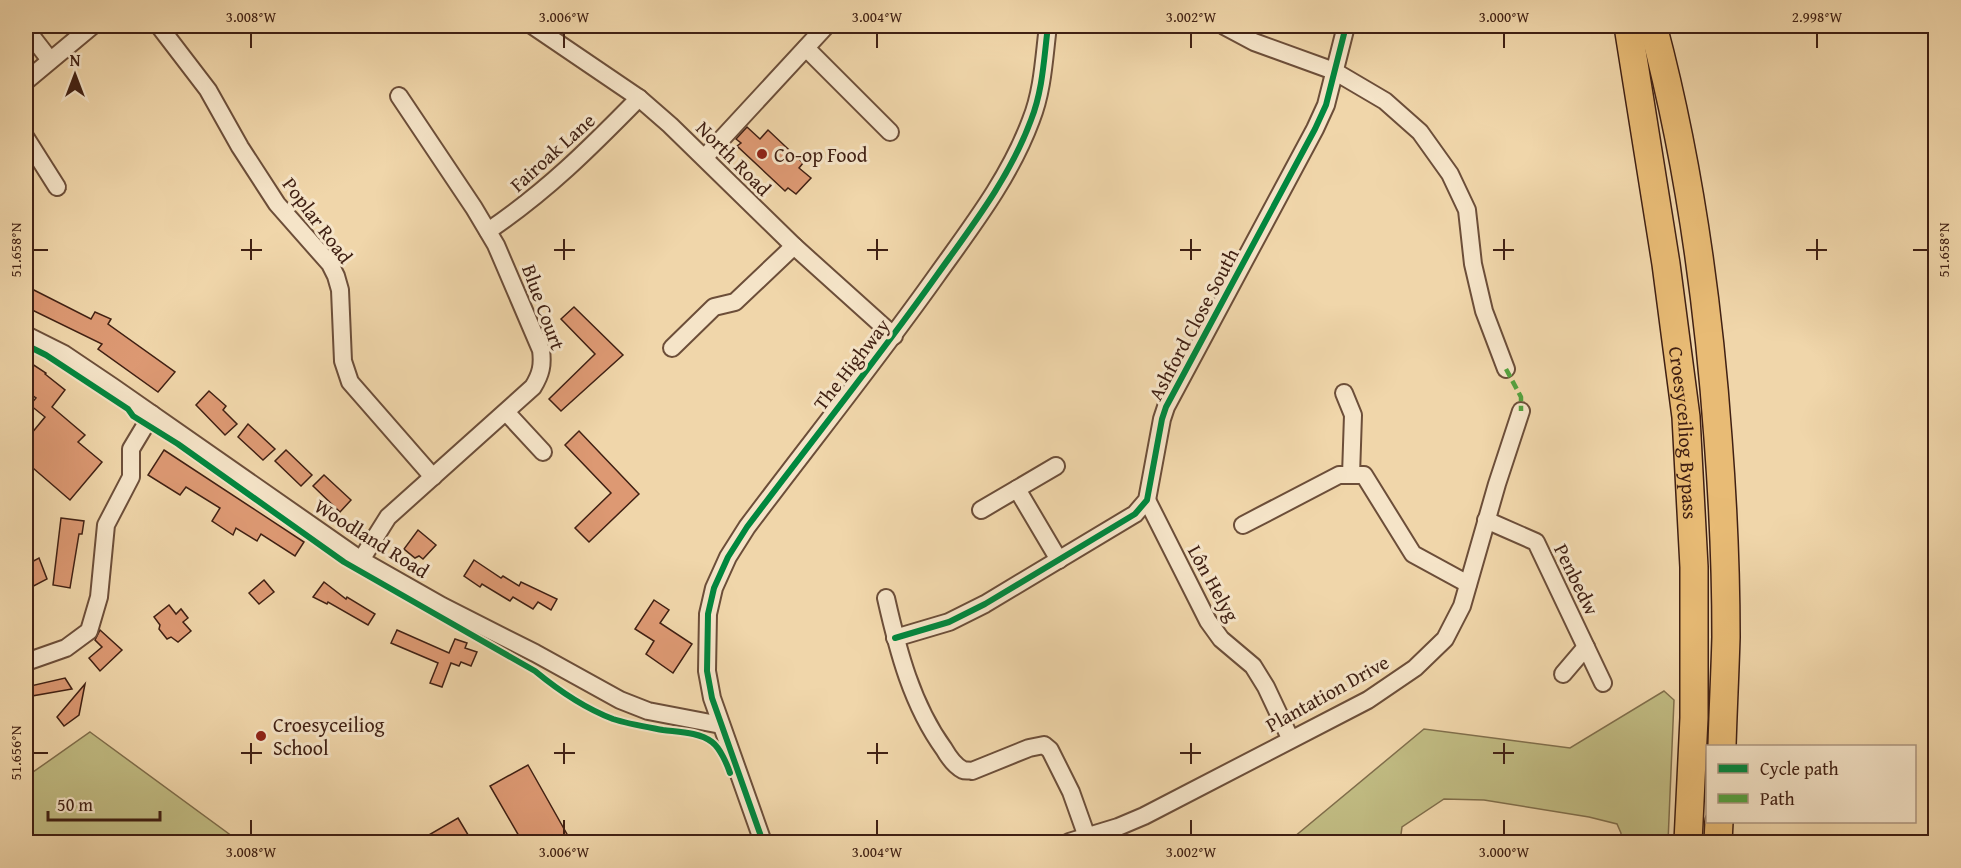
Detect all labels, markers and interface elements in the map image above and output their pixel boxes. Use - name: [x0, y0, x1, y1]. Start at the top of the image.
- text: 3.008°W: [226, 6, 277, 27]
- text: 3.006°W: [539, 6, 590, 27]
- text: 3.004°W: [852, 6, 903, 27]
- text: 3.002°W: [1166, 6, 1217, 27]
- text: 3.000°W: [1479, 6, 1530, 27]
- text: 2.998°W: [1792, 6, 1843, 27]
- north arrow: [45, 45, 105, 105]
- text: N: [70, 48, 81, 72]
- street label: Fairoak Lane: [503, 106, 601, 198]
- street label: North Road: [690, 114, 778, 202]
- place label: Co-op Food: [774, 140, 868, 169]
- marker: Co-op Food: [755, 147, 769, 161]
- street label: Poplar Road: [276, 171, 360, 269]
- text: 51.658°N: [5, 222, 26, 277]
- text: 51.658°N: [1933, 222, 1954, 277]
- street label: Ashford Close South: [1141, 243, 1245, 405]
- street label: Blue Court: [515, 260, 573, 354]
- street label: The Highway: [806, 312, 896, 416]
- street label: Croesyceiliog Bypass: [1662, 345, 1706, 520]
- street label: Woodland Road: [309, 491, 435, 585]
- street label: Penbedw: [1547, 538, 1607, 620]
- street label: Lôn Helyg: [1181, 539, 1247, 627]
- street label: Plantation Drive: [1260, 647, 1394, 739]
- place label: Croesyceiliog School: [273, 710, 385, 762]
- text: 51.656°N: [5, 725, 26, 780]
- marker: Croesyceiliog School: [254, 729, 268, 743]
- legend: [1706, 745, 1916, 823]
- text: Cycle path: [1760, 755, 1839, 782]
- scale bar: [48, 784, 160, 822]
- text: Path: [1760, 785, 1795, 812]
- text: 50 m: [57, 791, 93, 818]
- text: 3.008°W: [226, 841, 277, 862]
- text: 3.006°W: [539, 841, 590, 862]
- text: 3.004°W: [852, 841, 903, 862]
- text: 3.002°W: [1166, 841, 1217, 862]
- text: 3.000°W: [1479, 841, 1530, 862]

